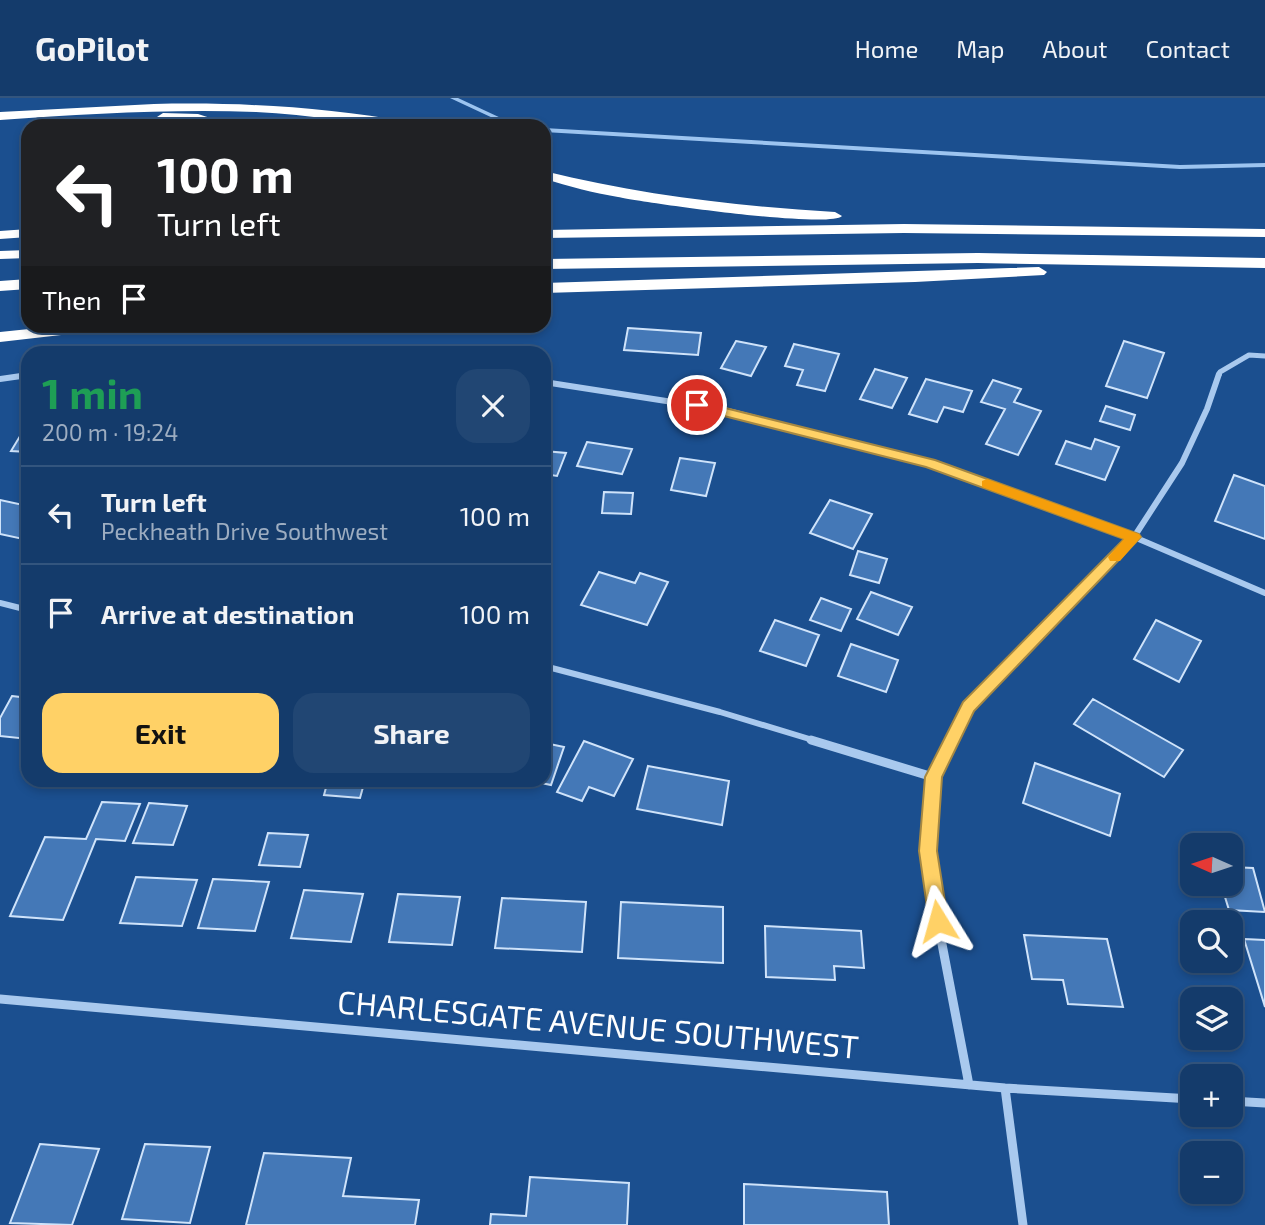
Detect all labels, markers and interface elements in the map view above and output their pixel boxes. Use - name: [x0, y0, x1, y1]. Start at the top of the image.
- text: GoPilot: [35, 28, 149, 68]
- text: Home: [855, 34, 918, 63]
- text: Map: [956, 34, 1004, 63]
- text: About: [1042, 34, 1108, 63]
- text: Contact: [1146, 34, 1230, 63]
- text: 100 m: [157, 144, 294, 203]
- icon: left: [42, 147, 133, 238]
- text: Turn left: [157, 204, 281, 242]
- icon: arrive: [115, 280, 153, 318]
- text: Then: [42, 284, 101, 315]
- text: 1 min: [42, 367, 143, 417]
- button: close: [456, 369, 530, 443]
- pin: [667, 375, 727, 435]
- icon: arrive: [678, 386, 716, 424]
- text: 200 m · 19:24: [42, 418, 178, 446]
- text: Turn left: [101, 486, 207, 517]
- icon: left: [42, 496, 80, 534]
- text: 100 m: [460, 500, 530, 531]
- text: Peckheath Drive Southwest: [101, 517, 388, 545]
- icon: arrive: [42, 594, 80, 632]
- text: Arrive at destination: [101, 598, 354, 629]
- text: 100 m: [460, 598, 530, 629]
- button: Exit: [42, 693, 279, 773]
- button: Share: [293, 693, 530, 773]
- north arrow: [1180, 833, 1242, 896]
- map controls: [1180, 833, 1243, 1204]
- position arrow: [901, 884, 975, 958]
- button: search: [1180, 910, 1243, 973]
- street label: CHARLESGATE AVENUE SOUTHWEST: [336, 981, 860, 1065]
- button: layers: [1180, 987, 1243, 1050]
- button: +: [1180, 1064, 1243, 1127]
- button: −: [1180, 1141, 1243, 1204]

